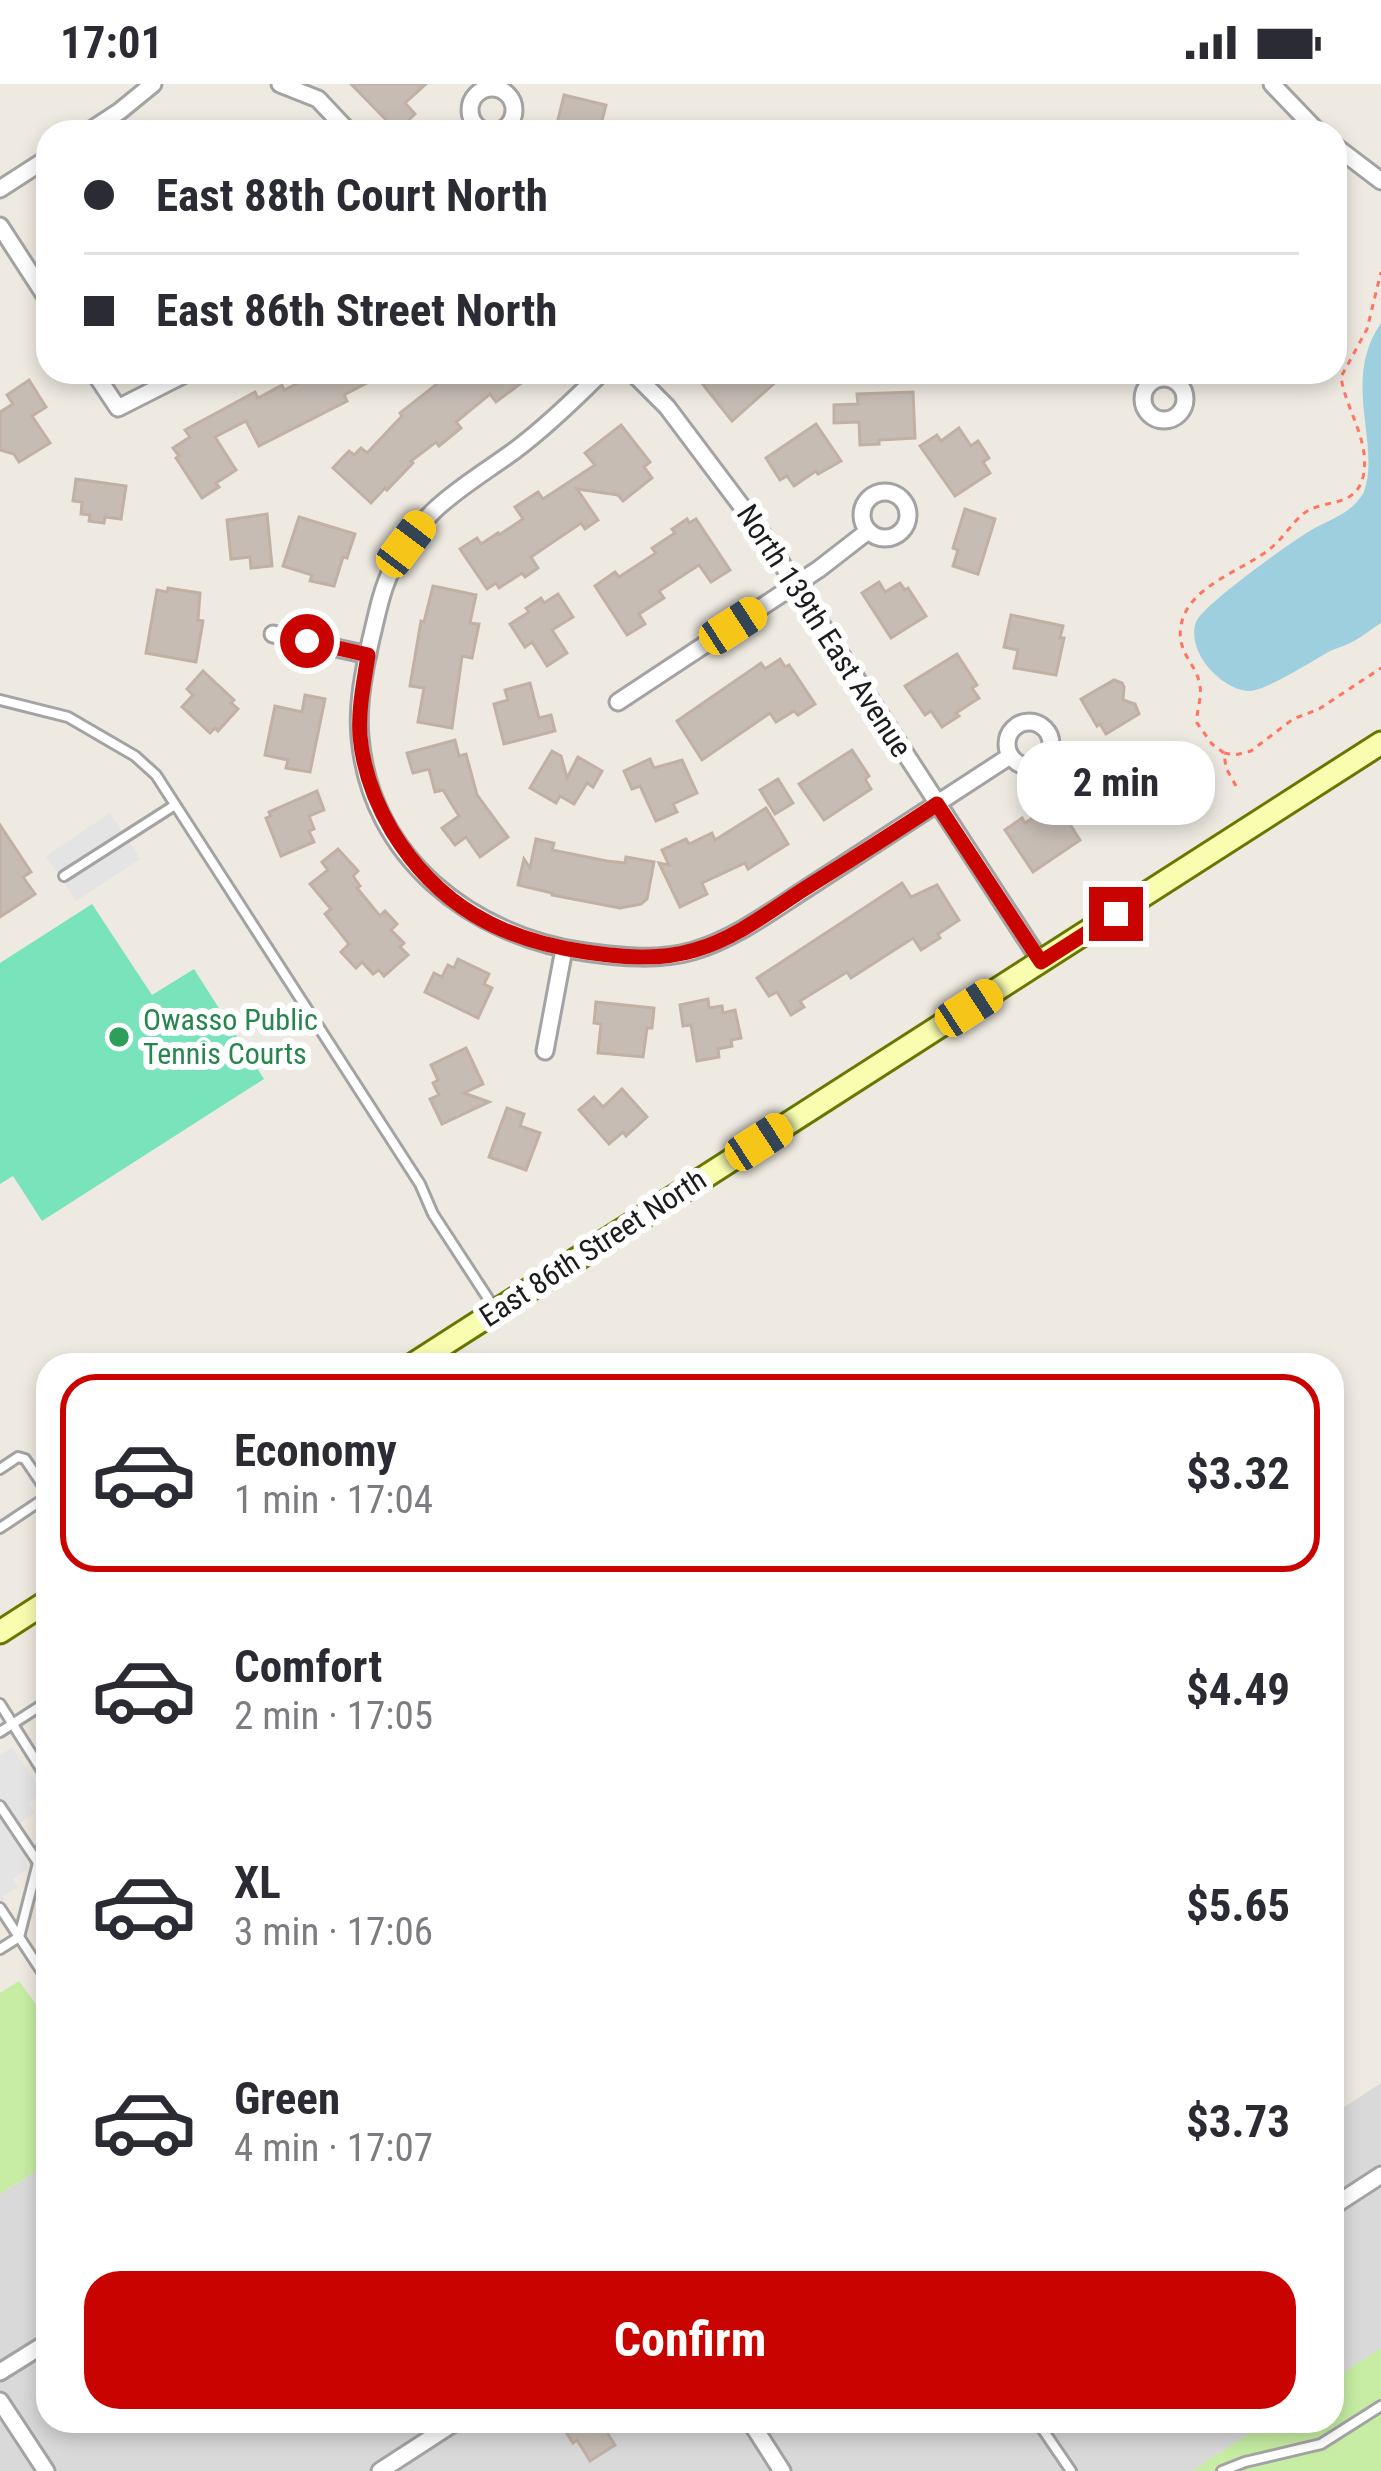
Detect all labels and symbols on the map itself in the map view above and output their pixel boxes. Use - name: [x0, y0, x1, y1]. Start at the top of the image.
- street label: North 139th East Avenue: [730, 498, 919, 763]
- car: [370, 504, 442, 584]
- car: [693, 591, 773, 661]
- route start: [280, 614, 334, 668]
- callout: 2 min: [1017, 740, 1215, 824]
- route end: [1089, 887, 1143, 941]
- car: [929, 973, 1009, 1043]
- place label: Owasso Public Tennis Courts: [143, 1002, 318, 1071]
- marker: Owasso Public Tennis Courts: [106, 1024, 132, 1050]
- car: [719, 1107, 799, 1177]
- street label: East 86th Street North: [473, 1161, 712, 1334]

